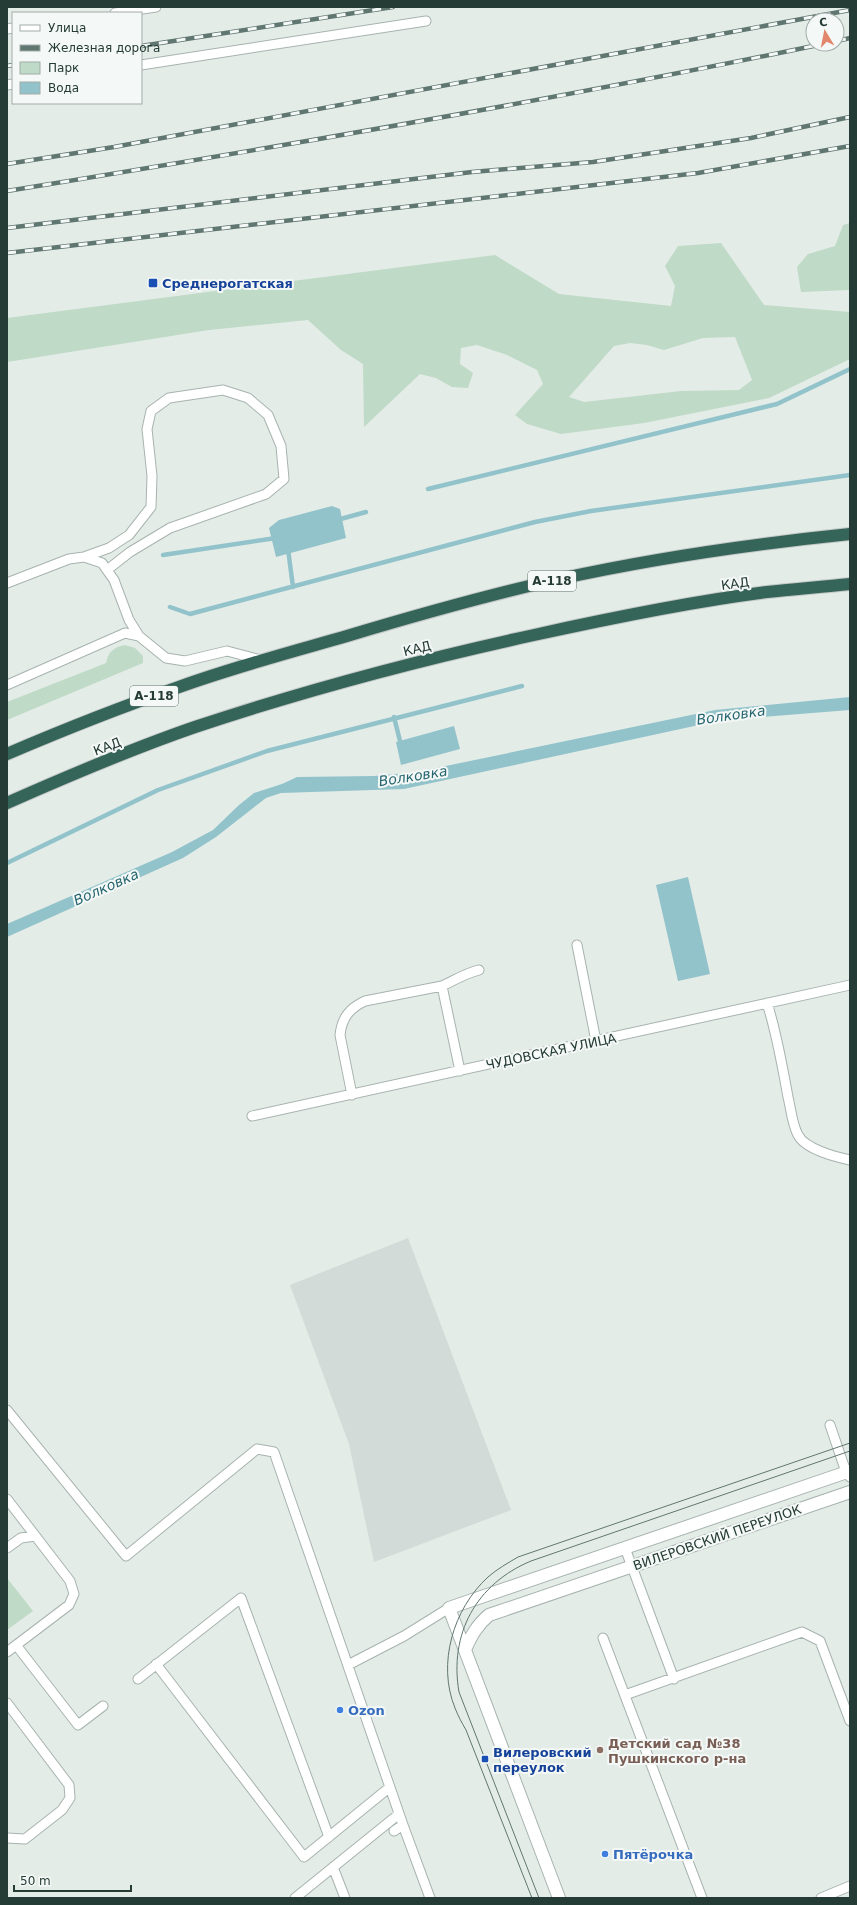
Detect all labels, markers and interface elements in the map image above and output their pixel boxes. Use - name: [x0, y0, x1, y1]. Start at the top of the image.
- legend: [12, 12, 142, 104]
- north arrow: [805, 12, 845, 52]
- text: С: [818, 16, 828, 30]
- text: Улица: [48, 21, 86, 35]
- text: Железная дорога: [48, 41, 160, 55]
- text: Парк: [48, 61, 79, 75]
- text: Вода: [48, 81, 79, 95]
- place label: Среднерогатская: [162, 276, 293, 291]
- marker: Среднерогатская: [147, 277, 159, 289]
- road number: А-118: [528, 571, 576, 591]
- street label: КАД: [720, 574, 750, 593]
- street label: КАД: [402, 638, 433, 659]
- road number: А-118: [130, 686, 178, 706]
- water label: Волковка: [696, 702, 766, 728]
- street label: КАД: [91, 734, 123, 759]
- water label: Волковка: [377, 763, 449, 789]
- water label: Волковка: [71, 866, 141, 908]
- street label: ЧУДОВСКАЯ УЛИЦА: [485, 1030, 618, 1073]
- street label: ВИЛЕРОВСКИЙ ПЕРЕУЛОК: [631, 1502, 803, 1573]
- place label: Ozon: [348, 1703, 385, 1718]
- marker: Ozon: [335, 1705, 345, 1715]
- place label: Детский сад №38 Пушкинского р-на: [608, 1736, 746, 1766]
- place label: Вилеровский переулок: [493, 1745, 592, 1775]
- marker: Детский сад №38 Пушкинского р-на: [595, 1745, 605, 1755]
- marker: Вилеровский переулок: [480, 1754, 490, 1764]
- place label: Пятёрочка: [613, 1847, 693, 1862]
- marker: Пятёрочка: [600, 1849, 610, 1859]
- scale bar: [14, 1867, 131, 1893]
- text: 50 m: [20, 1874, 51, 1888]

